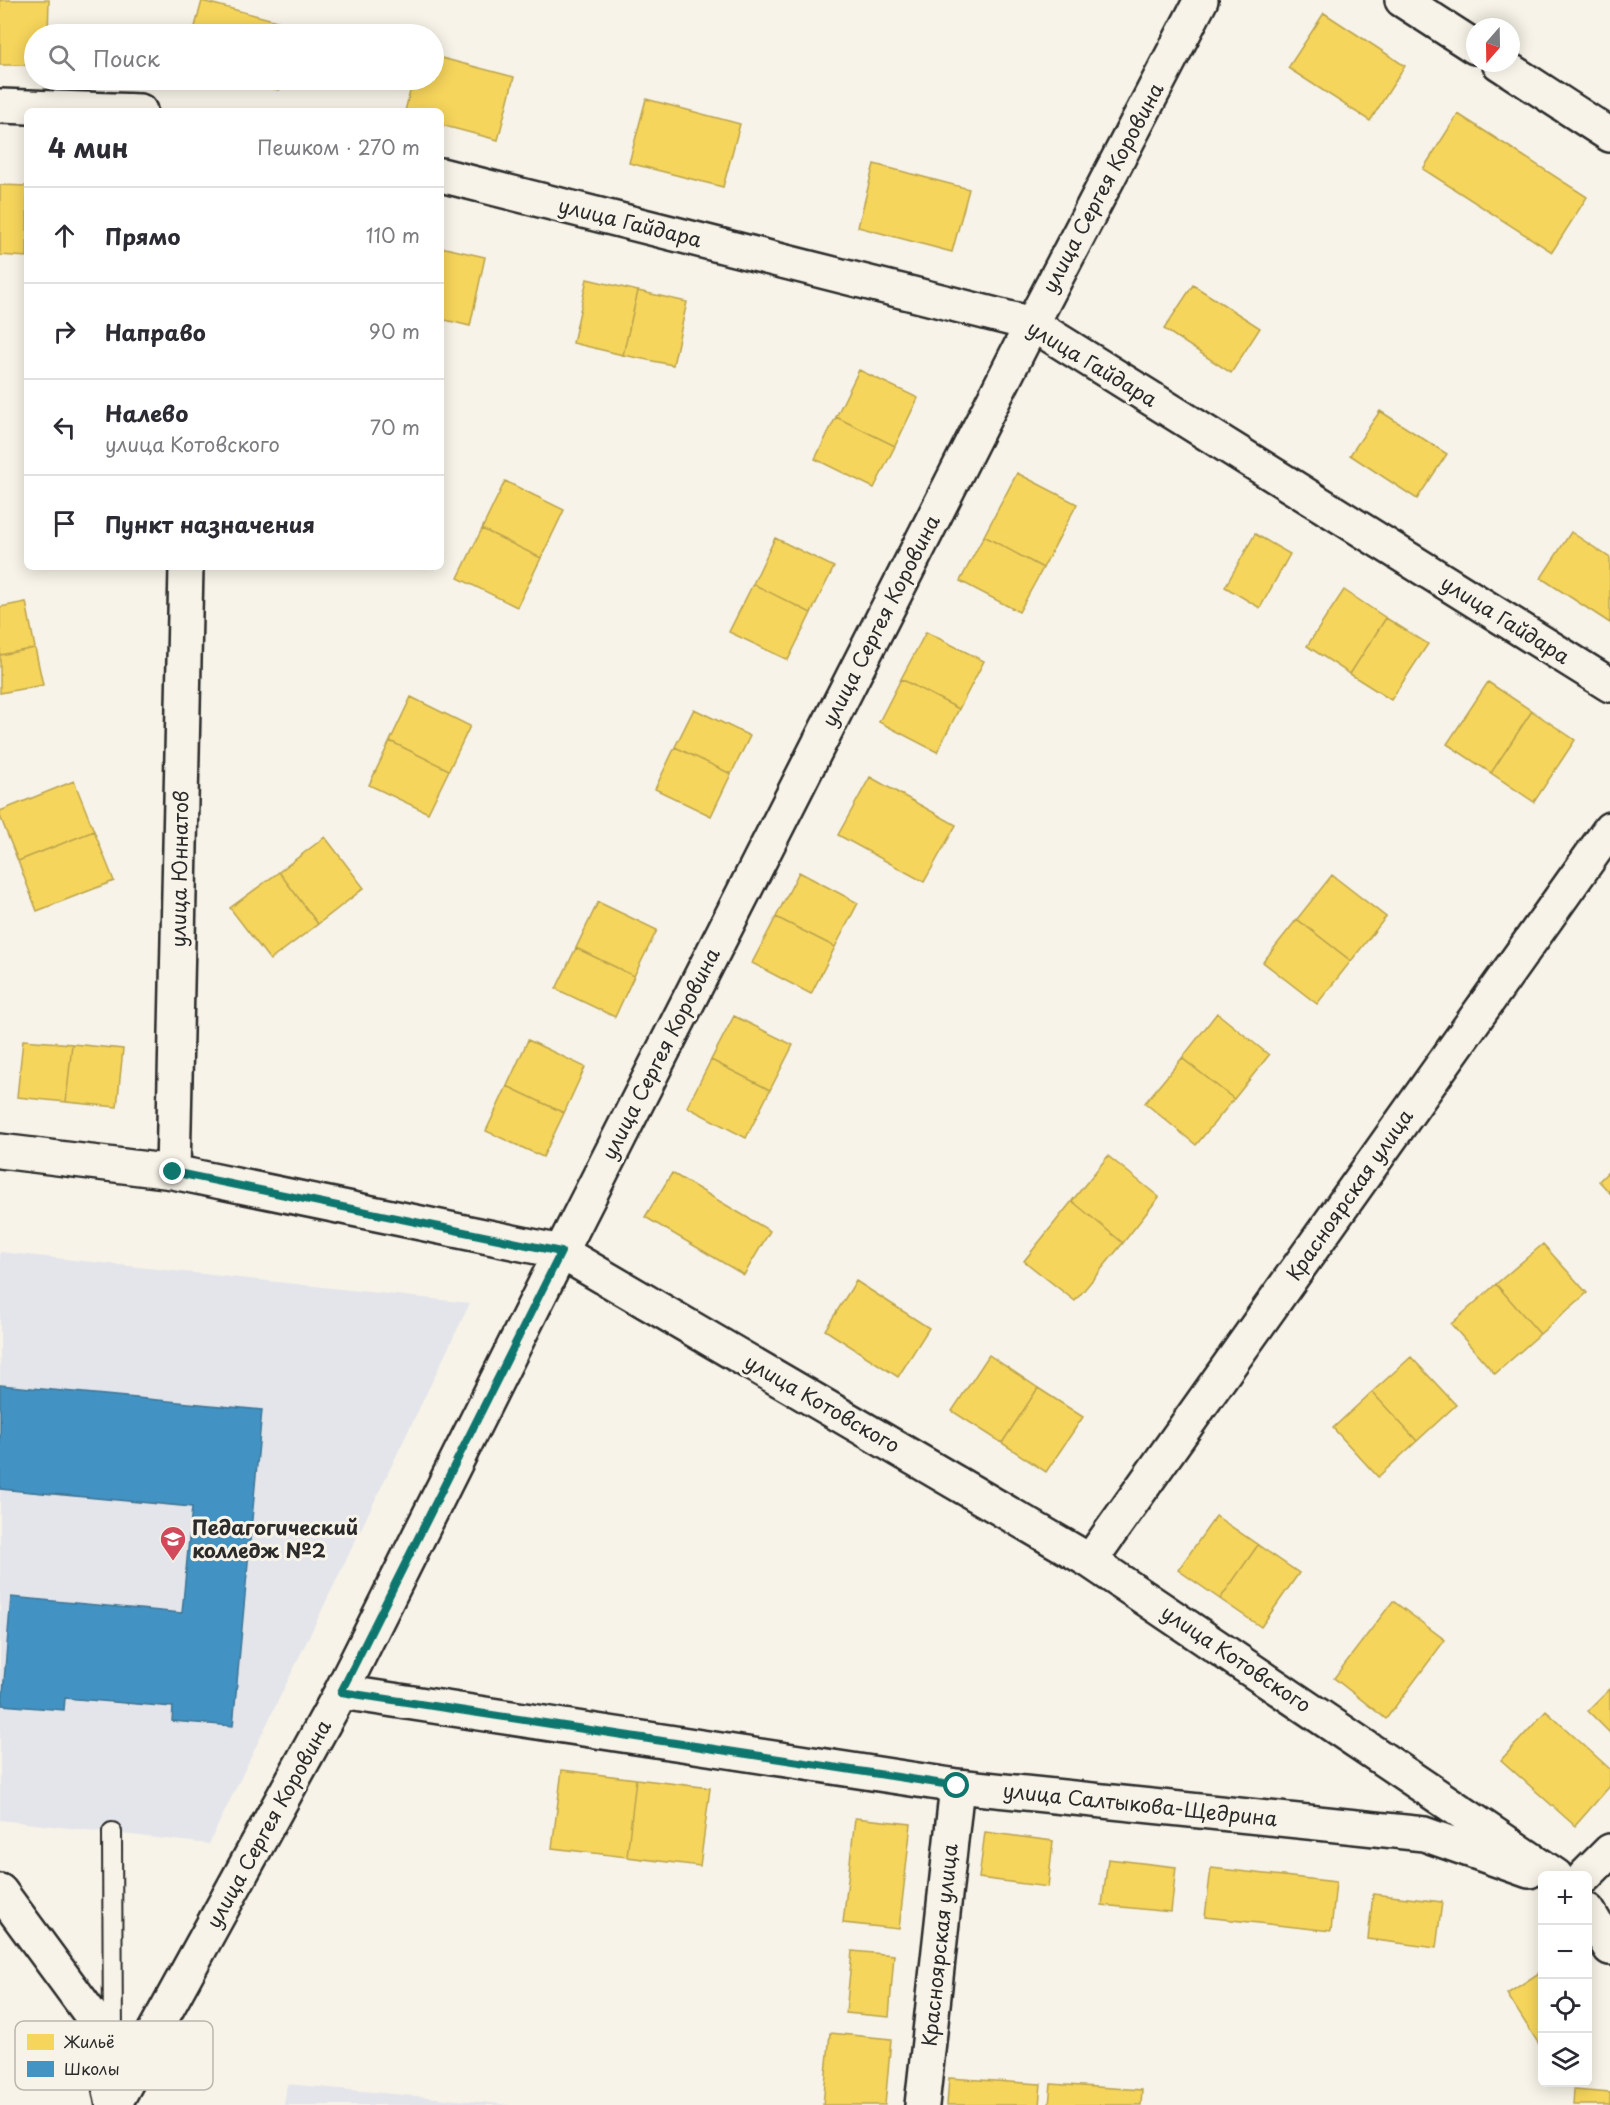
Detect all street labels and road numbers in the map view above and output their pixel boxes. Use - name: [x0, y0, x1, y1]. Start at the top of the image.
- street label: улица Сергея Коровина: [1034, 77, 1171, 298]
- street label: улица Гайдара: [555, 190, 706, 254]
- street label: улица Гайдара: [1022, 312, 1164, 414]
- street label: улица Сергея Коровина: [814, 509, 947, 732]
- street label: улица Гайдара: [1435, 568, 1576, 671]
- street label: улица Юннатов: [163, 790, 195, 948]
- street label: улица Сергея Коровина: [594, 942, 727, 1165]
- street label: Красноярская улица: [1279, 1102, 1420, 1286]
- street label: улица Котовского: [739, 1346, 906, 1460]
- street label: улица Котовского: [1156, 1597, 1317, 1719]
- street label: улица Сергея Коровина: [198, 1713, 338, 1933]
- street label: улица Салтыкова-Щедрина: [1001, 1775, 1279, 1833]
- street label: Красноярская улица: [913, 1842, 965, 2048]

